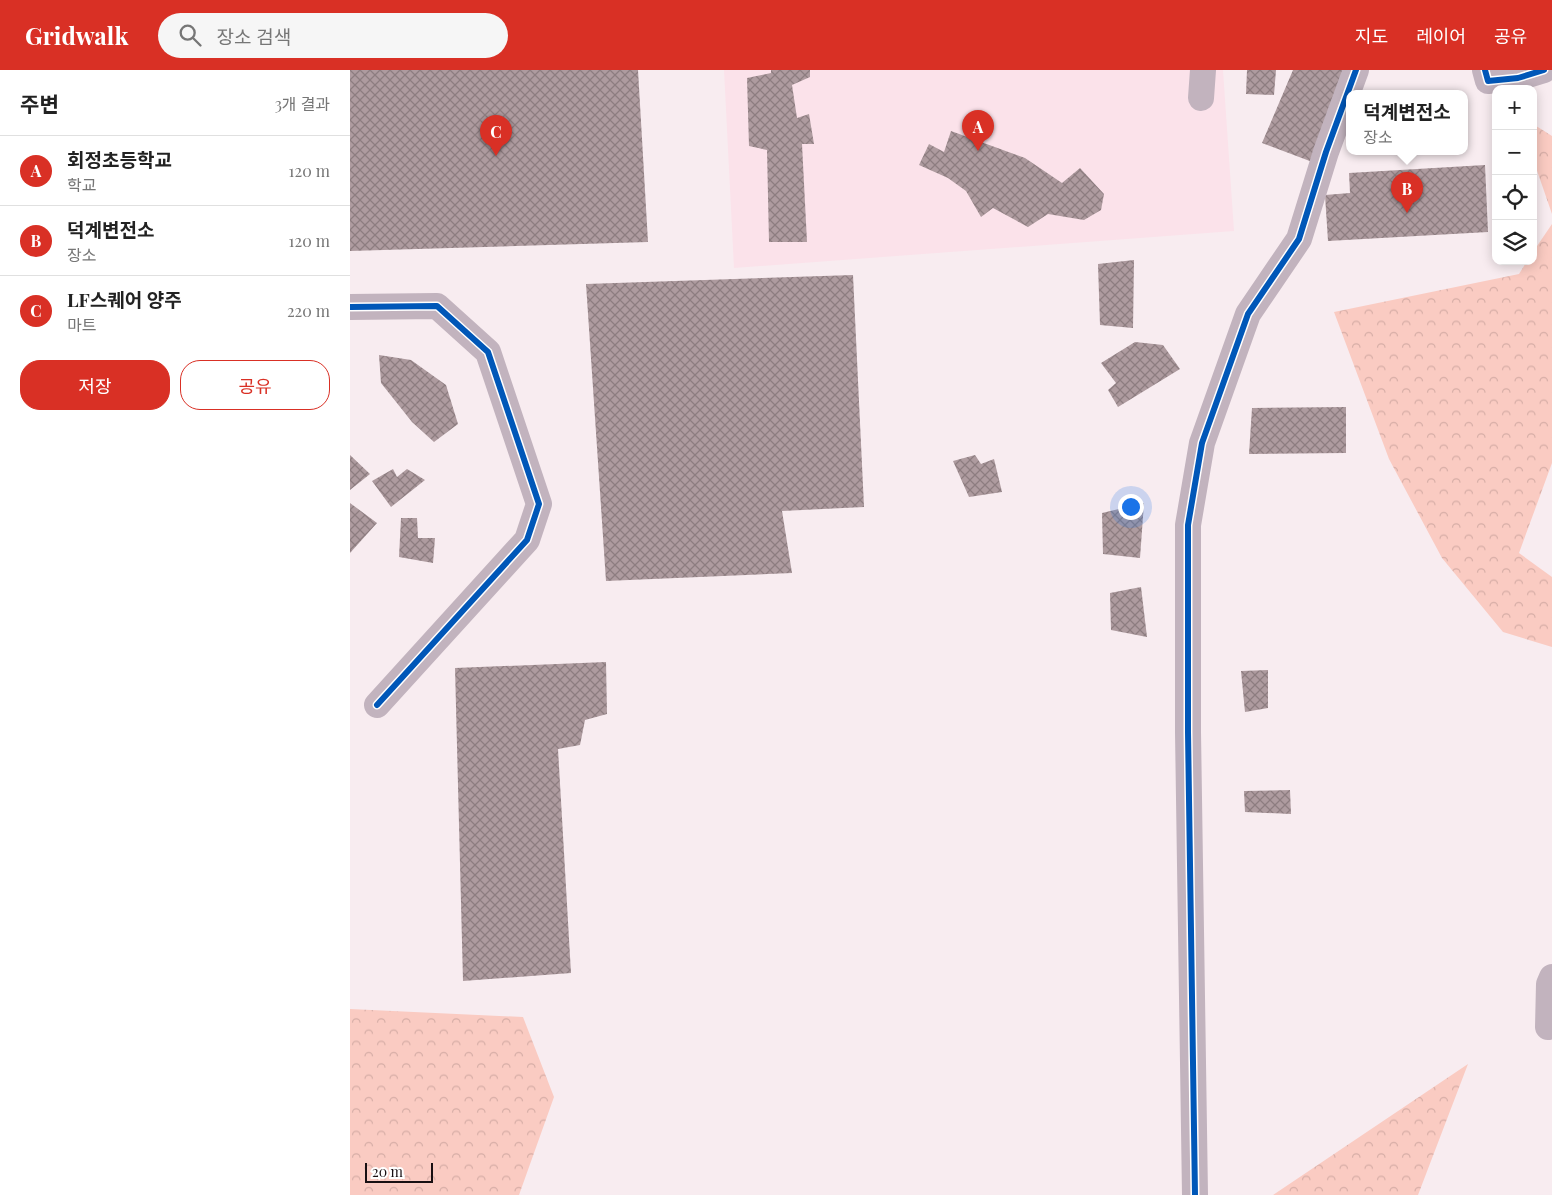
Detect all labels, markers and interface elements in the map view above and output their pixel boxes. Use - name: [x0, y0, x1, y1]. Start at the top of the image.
- search box: [158, 13, 508, 58]
- text: Gridwalk: [25, 19, 128, 51]
- icon: search: [176, 21, 204, 49]
- text: 장소 검색: [216, 23, 291, 49]
- text: 지도: [1355, 24, 1388, 48]
- text: 레이어: [1416, 24, 1466, 48]
- text: 공유: [1494, 24, 1527, 48]
- map controls: [1492, 85, 1537, 265]
- button: +: [1492, 85, 1537, 130]
- text: 주변: [20, 89, 59, 117]
- popup: [1346, 90, 1468, 155]
- text: 3개 결과: [275, 93, 330, 114]
- text: 덕계변전소: [1363, 98, 1451, 124]
- pin: A: [962, 110, 994, 151]
- pin: C: [480, 115, 512, 156]
- text: 장소: [1363, 126, 1393, 147]
- button: −: [1492, 130, 1537, 175]
- text: 회정초등학교: [67, 146, 172, 172]
- text: A: [31, 160, 41, 181]
- text: 120 m: [289, 160, 330, 181]
- pin: B: [1391, 172, 1423, 213]
- text: 학교: [67, 174, 96, 195]
- button: locate: [1492, 175, 1537, 220]
- text: 덕계변전소: [67, 216, 154, 242]
- button: layers: [1492, 220, 1537, 265]
- text: B: [31, 230, 41, 251]
- text: 120 m: [289, 230, 330, 251]
- text: 장소: [67, 244, 96, 265]
- text: LF스퀘어 양주: [67, 286, 182, 312]
- text: C: [30, 300, 42, 321]
- text: 220 m: [287, 300, 330, 321]
- text: 마트: [67, 314, 96, 335]
- button: 저장: [20, 360, 170, 410]
- button: 공유: [180, 360, 330, 410]
- your location: [1118, 494, 1144, 520]
- scale bar: [365, 1160, 432, 1183]
- text: 20 m: [372, 1162, 403, 1181]

